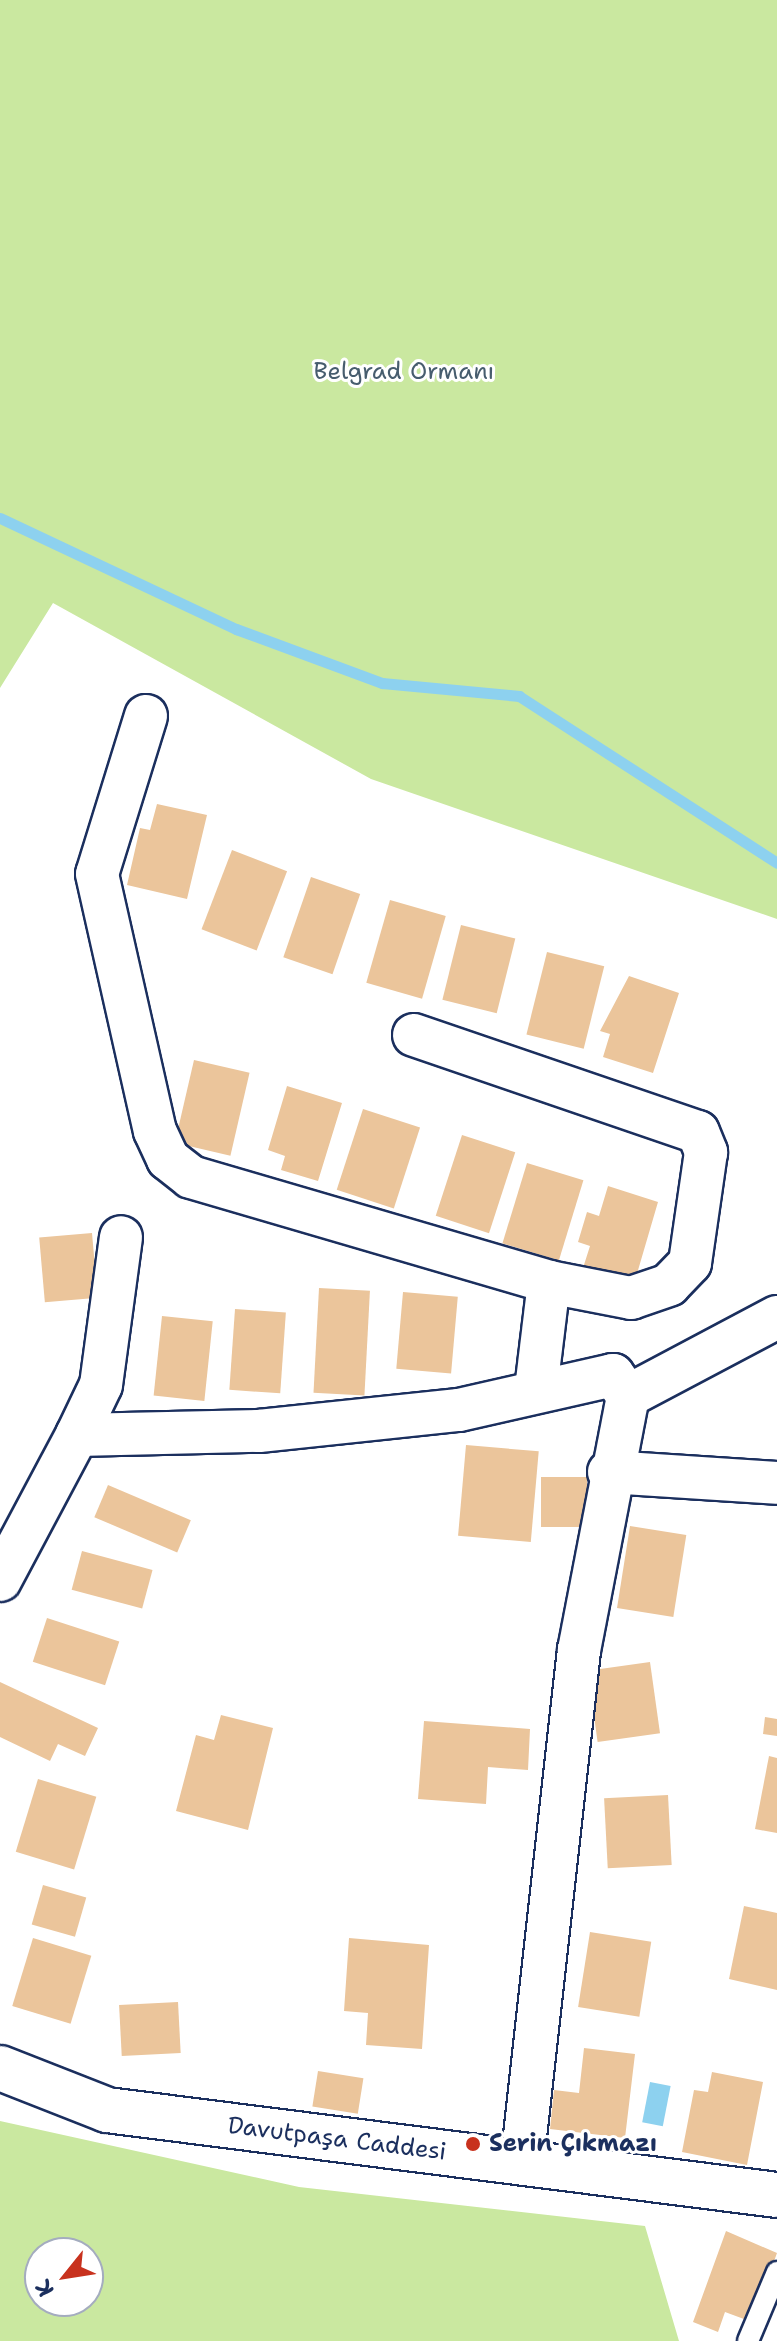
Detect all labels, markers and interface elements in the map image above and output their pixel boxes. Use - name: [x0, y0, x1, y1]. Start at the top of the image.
- park label: Belgrad Ormanı: [314, 358, 494, 386]
- street label: Davutpaşa Caddesi: [226, 2111, 448, 2167]
- place label: Serin Çıkmazı: [489, 2130, 657, 2158]
- marker: Serin Çıkmazı: [464, 2135, 482, 2153]
- north arrow: [24, 2237, 104, 2317]
- text: K: [28, 2275, 61, 2302]

